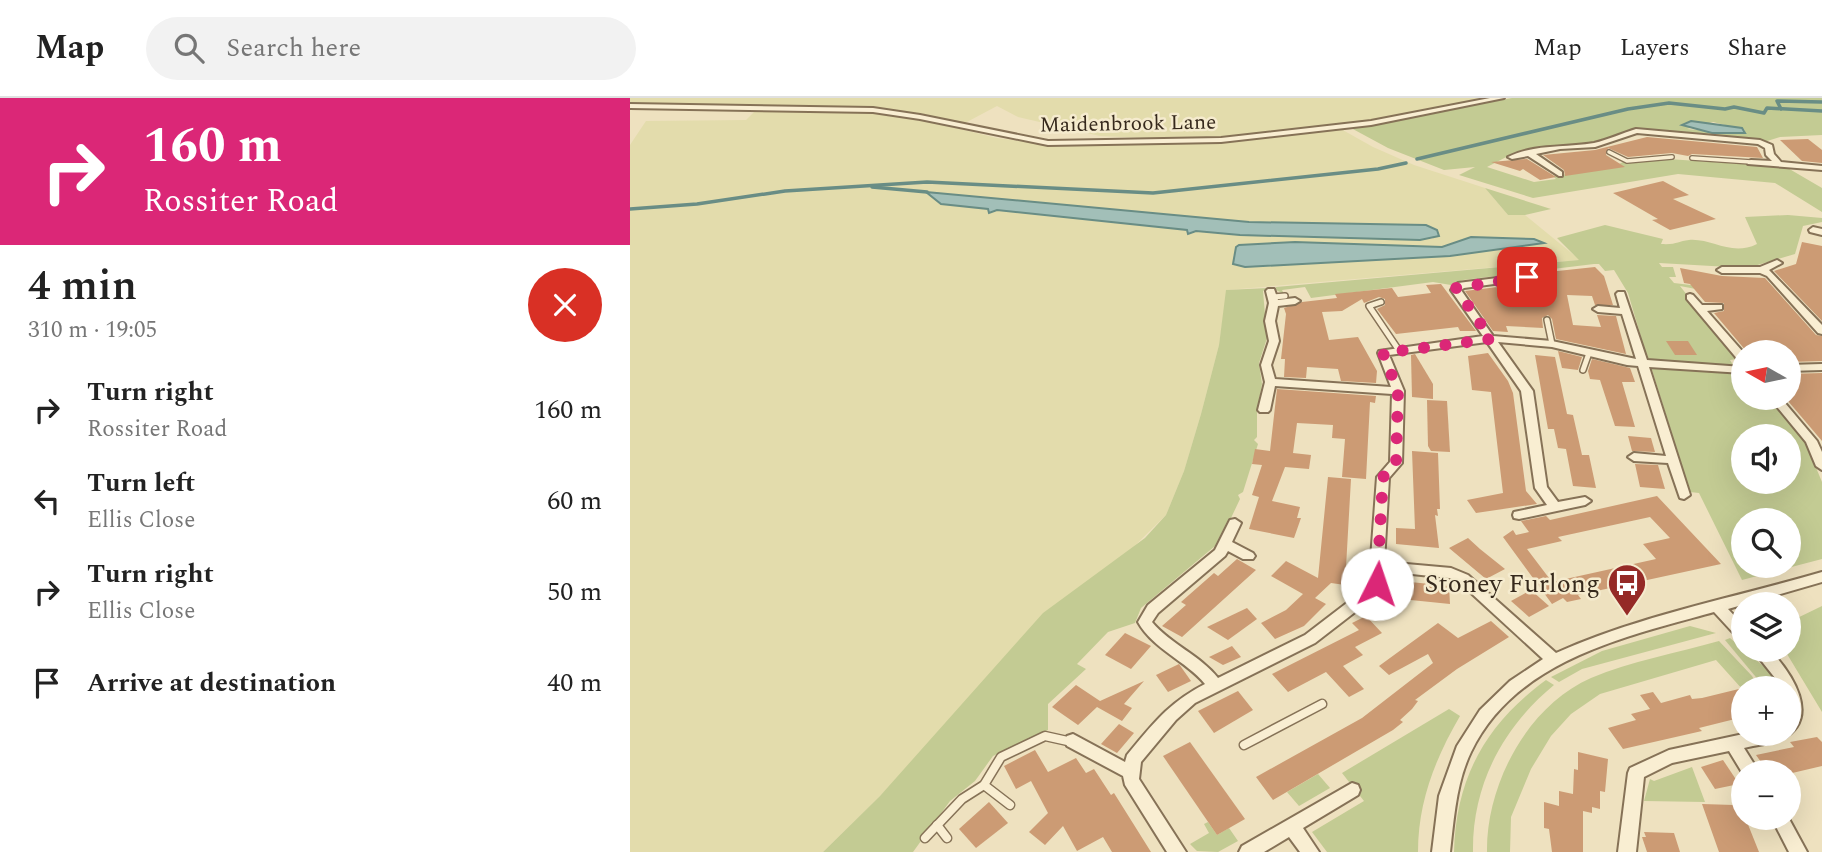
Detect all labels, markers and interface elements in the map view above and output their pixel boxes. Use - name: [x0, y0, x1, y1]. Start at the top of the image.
- search box: [146, 17, 636, 80]
- text: Map: [35, 23, 104, 73]
- text: Search here: [226, 28, 361, 68]
- icon: search: [170, 29, 208, 67]
- text: Map: [1533, 30, 1582, 66]
- text: Layers: [1620, 30, 1690, 66]
- text: Share: [1728, 30, 1787, 66]
- street label: Maidenbrook Lane: [1039, 106, 1217, 142]
- text: 160 m: [143, 109, 282, 184]
- icon: right: [28, 126, 119, 217]
- text: Rossiter Road: [143, 177, 338, 226]
- pin: [1497, 247, 1557, 307]
- text: 4 min: [28, 255, 137, 318]
- icon: arrive: [1508, 258, 1546, 296]
- button: close: [528, 268, 602, 342]
- text: 310 m · 19:05: [28, 313, 157, 348]
- north arrow: [1731, 340, 1801, 410]
- map controls: [1731, 340, 1801, 830]
- text: Turn right: [87, 372, 214, 412]
- text: 160 m: [534, 390, 602, 430]
- icon: right: [28, 391, 66, 429]
- text: Rossiter Road: [87, 412, 227, 447]
- button: sound: [1731, 424, 1801, 494]
- text: Turn left: [87, 463, 195, 503]
- text: 60 m: [547, 481, 602, 521]
- icon: left: [28, 482, 66, 520]
- text: Ellis Close: [87, 503, 195, 538]
- button: search: [1731, 508, 1801, 578]
- position arrow: [1340, 547, 1414, 621]
- text: Turn right: [87, 554, 214, 594]
- bus stop icon: Stoney Furlong: [1606, 562, 1648, 617]
- place label: Stoney Furlong: [1424, 564, 1600, 604]
- text: 50 m: [547, 572, 602, 612]
- icon: right: [28, 573, 66, 611]
- button: layers: [1731, 592, 1801, 662]
- text: Ellis Close: [87, 594, 195, 629]
- text: Arrive at destination: [87, 663, 336, 703]
- text: 40 m: [547, 663, 602, 703]
- icon: arrive: [28, 664, 66, 702]
- button: +: [1731, 676, 1801, 746]
- button: −: [1731, 760, 1801, 830]

